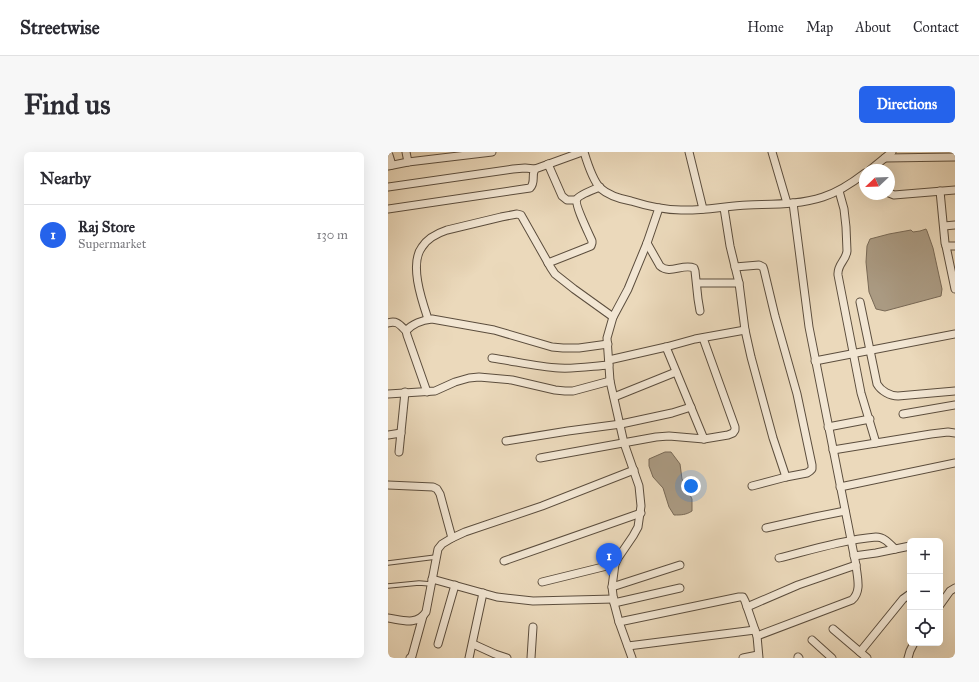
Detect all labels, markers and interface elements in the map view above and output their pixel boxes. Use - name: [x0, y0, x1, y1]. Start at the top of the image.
- text: Streetwise: [20, 16, 100, 39]
- text: Home: [747, 19, 784, 36]
- text: Map: [806, 19, 833, 36]
- text: About: [855, 19, 891, 36]
- text: Contact: [913, 19, 959, 36]
- button: Directions: [859, 86, 955, 123]
- text: Find us: [24, 87, 110, 122]
- north arrow: [859, 164, 895, 200]
- text: Nearby: [40, 168, 91, 189]
- text: Raj Store: [78, 218, 135, 236]
- text: 1: [50, 227, 56, 243]
- text: 130 m: [316, 227, 348, 243]
- text: Supermarket: [78, 236, 146, 252]
- your location: [681, 476, 701, 496]
- map controls: [907, 538, 943, 646]
- button: +: [907, 538, 943, 574]
- pin: 1: [596, 543, 622, 576]
- button: −: [907, 574, 943, 610]
- button: locate: [907, 610, 943, 646]

